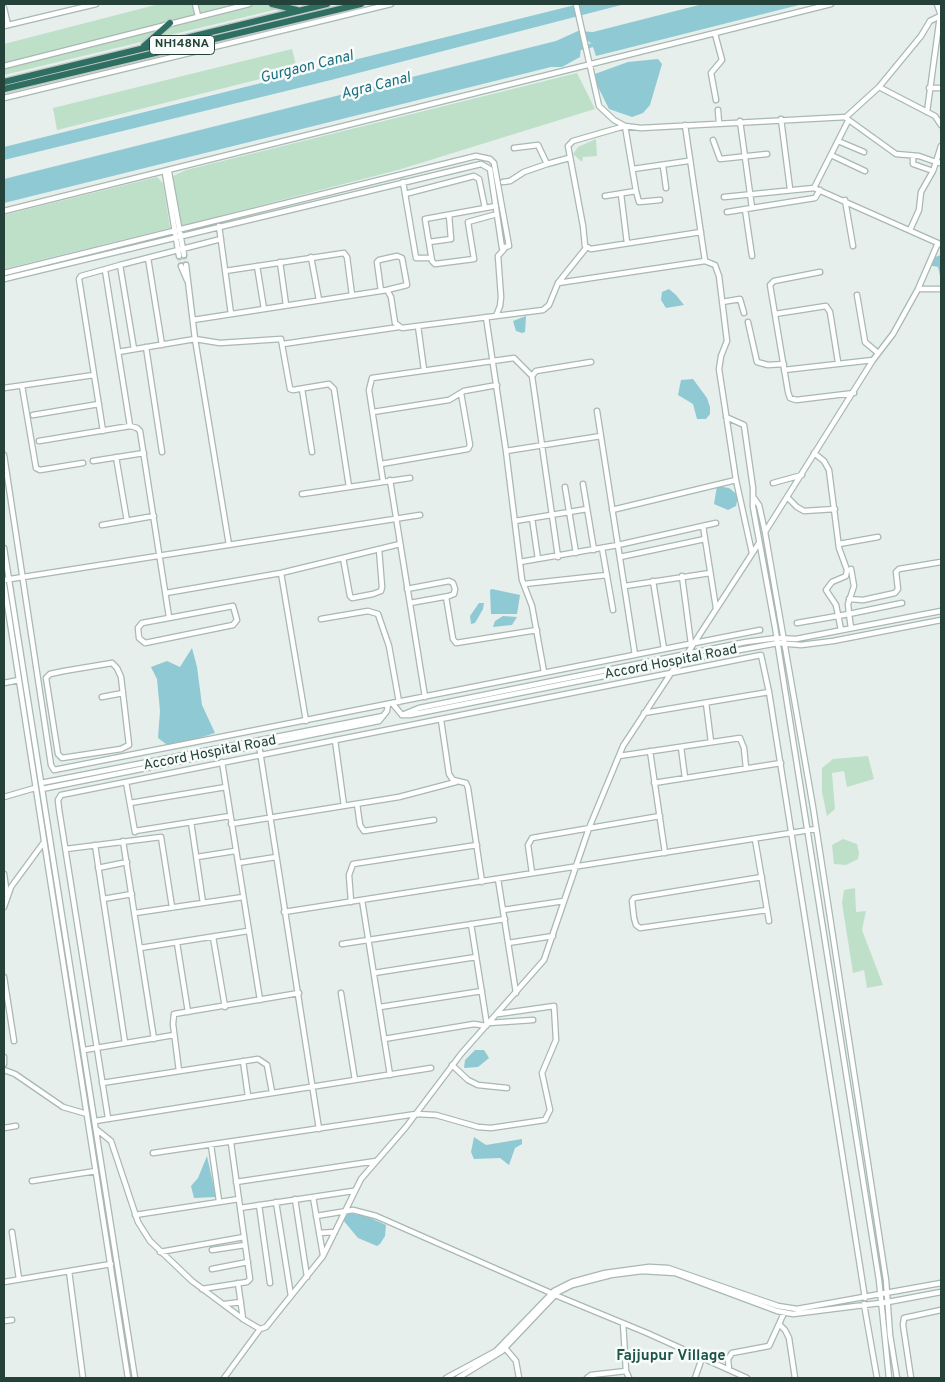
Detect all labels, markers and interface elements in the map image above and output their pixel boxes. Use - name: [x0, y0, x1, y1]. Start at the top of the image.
- road number: NH148NA: [150, 36, 214, 54]
- water label: Gurgaon Canal: [258, 48, 356, 88]
- water label: Agra Canal: [339, 70, 413, 104]
- street label: Accord Hospital Road: [603, 642, 739, 684]
- street label: Accord Hospital Road: [142, 733, 278, 775]
- district label: Fajjupur Village: [616, 1348, 726, 1366]

